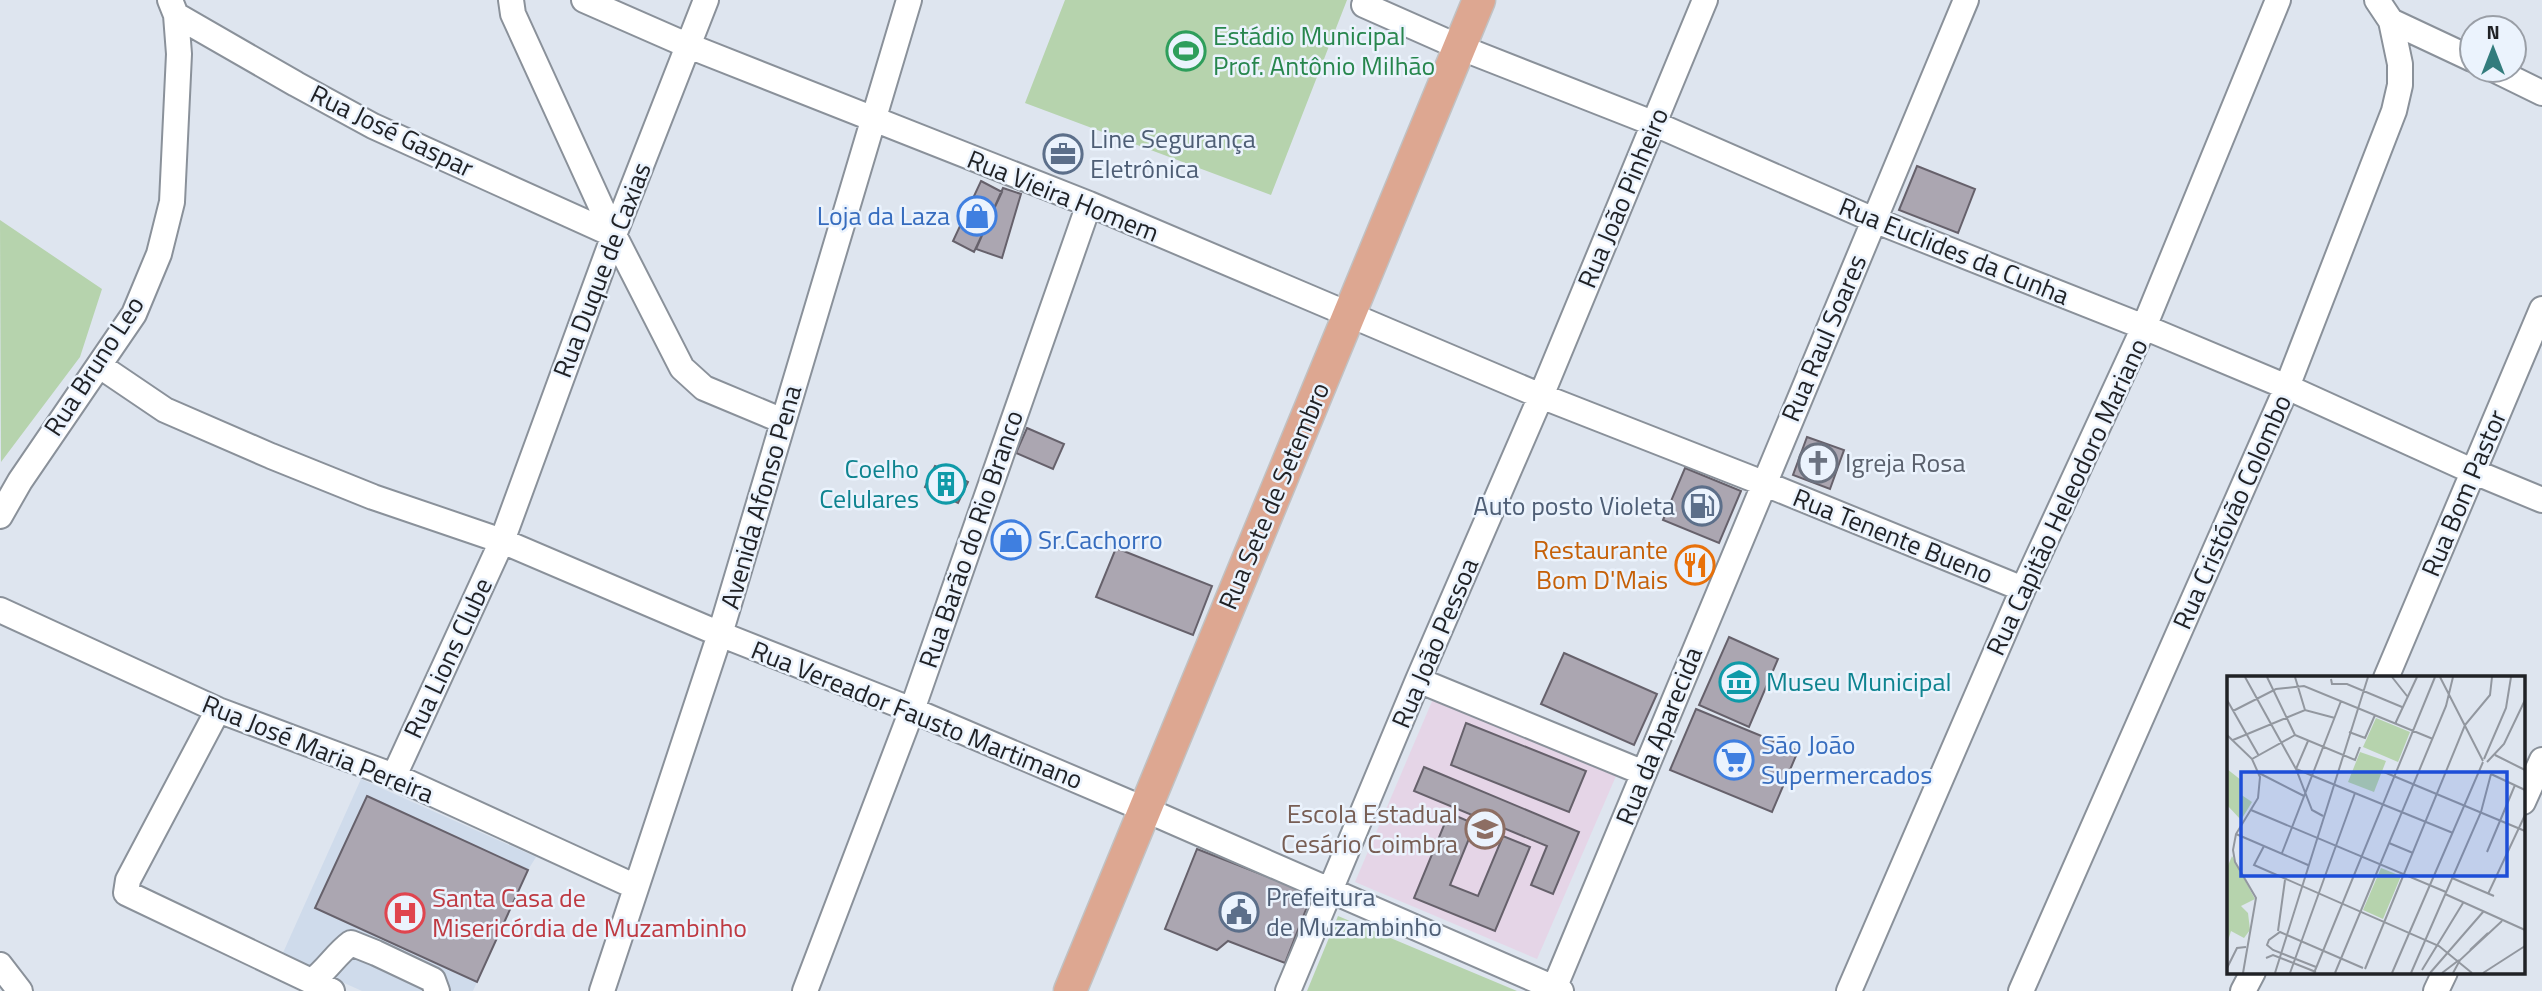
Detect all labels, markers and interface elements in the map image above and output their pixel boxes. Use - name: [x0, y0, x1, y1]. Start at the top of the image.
- north arrow: [2458, 14, 2528, 84]
- place label: Estádio Municipal Prof. Antônio Milhão: [1213, 16, 1435, 85]
- text: N: [2486, 17, 2500, 46]
- sports icon: Estádio Municipal Prof. Antônio Milhão: [1165, 30, 1207, 72]
- street label: Rua José Gaspar: [304, 74, 480, 187]
- street label: Rua João Pinheiro: [1567, 102, 1678, 294]
- place label: Line Segurança Eletrônica: [1090, 119, 1256, 188]
- office icon: Line Segurança Eletrônica: [1042, 133, 1084, 175]
- street label: Rua Vieira Homem: [961, 139, 1165, 252]
- street label: Rua Duque de Caxias: [543, 157, 661, 383]
- street label: Rua Euclides da Cunha: [1833, 187, 2075, 315]
- shop icon: Loja da Laza: [956, 195, 998, 237]
- place label: Loja da Laza: [817, 196, 950, 235]
- street label: Rua Raul Soares: [1771, 248, 1876, 427]
- street label: Rua Bruno Leo: [34, 288, 153, 443]
- street label: Rua Capitão Heleodoro Mariano: [1976, 332, 2157, 662]
- street label: Rua Sete de Setembro: [1208, 376, 1339, 615]
- street label: Avenida Afonso Pena: [710, 380, 811, 613]
- street label: Rua Cristóvão Colombo: [2162, 388, 2301, 635]
- street label: Rua Bom Pastor: [2411, 403, 2516, 582]
- street label: Rua Barão do Rio Branco: [908, 405, 1033, 673]
- church icon: Igreja Rosa: [1797, 442, 1839, 484]
- place label: Igreja Rosa: [1845, 443, 1965, 482]
- place label: Coelho Celulares: [819, 449, 919, 518]
- building icon: Coelho Celulares: [925, 463, 967, 505]
- street label: Rua Tenente Bueno: [1787, 478, 1999, 593]
- fuel station icon: Auto posto Violeta: [1681, 485, 1723, 527]
- place label: Auto posto Violeta: [1473, 486, 1675, 525]
- shop icon: Sr.Cachorro: [990, 519, 1032, 561]
- place label: Sr.Cachorro: [1038, 520, 1163, 559]
- place label: Restaurante Bom D'Mais: [1533, 530, 1668, 599]
- restaurant icon: Restaurante Bom D'Mais: [1674, 544, 1716, 586]
- street label: Rua João Pessoa: [1381, 552, 1488, 734]
- street label: Rua Lions Clube: [393, 571, 502, 744]
- street label: Rua Vereador Fausto Martimano: [746, 630, 1089, 799]
- street label: Rua da Aparecida: [1605, 641, 1712, 831]
- museum icon: Museu Municipal: [1718, 661, 1760, 703]
- place label: Museu Municipal: [1766, 662, 1951, 701]
- inset map: [2227, 676, 2524, 974]
- street label: Rua José Maria Pereira: [196, 684, 440, 813]
- place label: São João Supermercados: [1761, 725, 1932, 794]
- supermarket icon: São João Supermercados: [1713, 739, 1755, 781]
- place label: Escola Estadual Cesário Coimbra: [1281, 794, 1458, 863]
- school or university icon: Escola Estadual Cesário Coimbra: [1464, 808, 1506, 850]
- place label: Prefeitura de Muzambinho: [1266, 877, 1442, 946]
- place label: Santa Casa de Misericórdia de Muzambinho: [432, 878, 747, 947]
- public building icon: Prefeitura de Muzambinho: [1218, 891, 1260, 933]
- hospital icon: Santa Casa de Misericórdia de Muzambinho: [384, 892, 426, 934]

